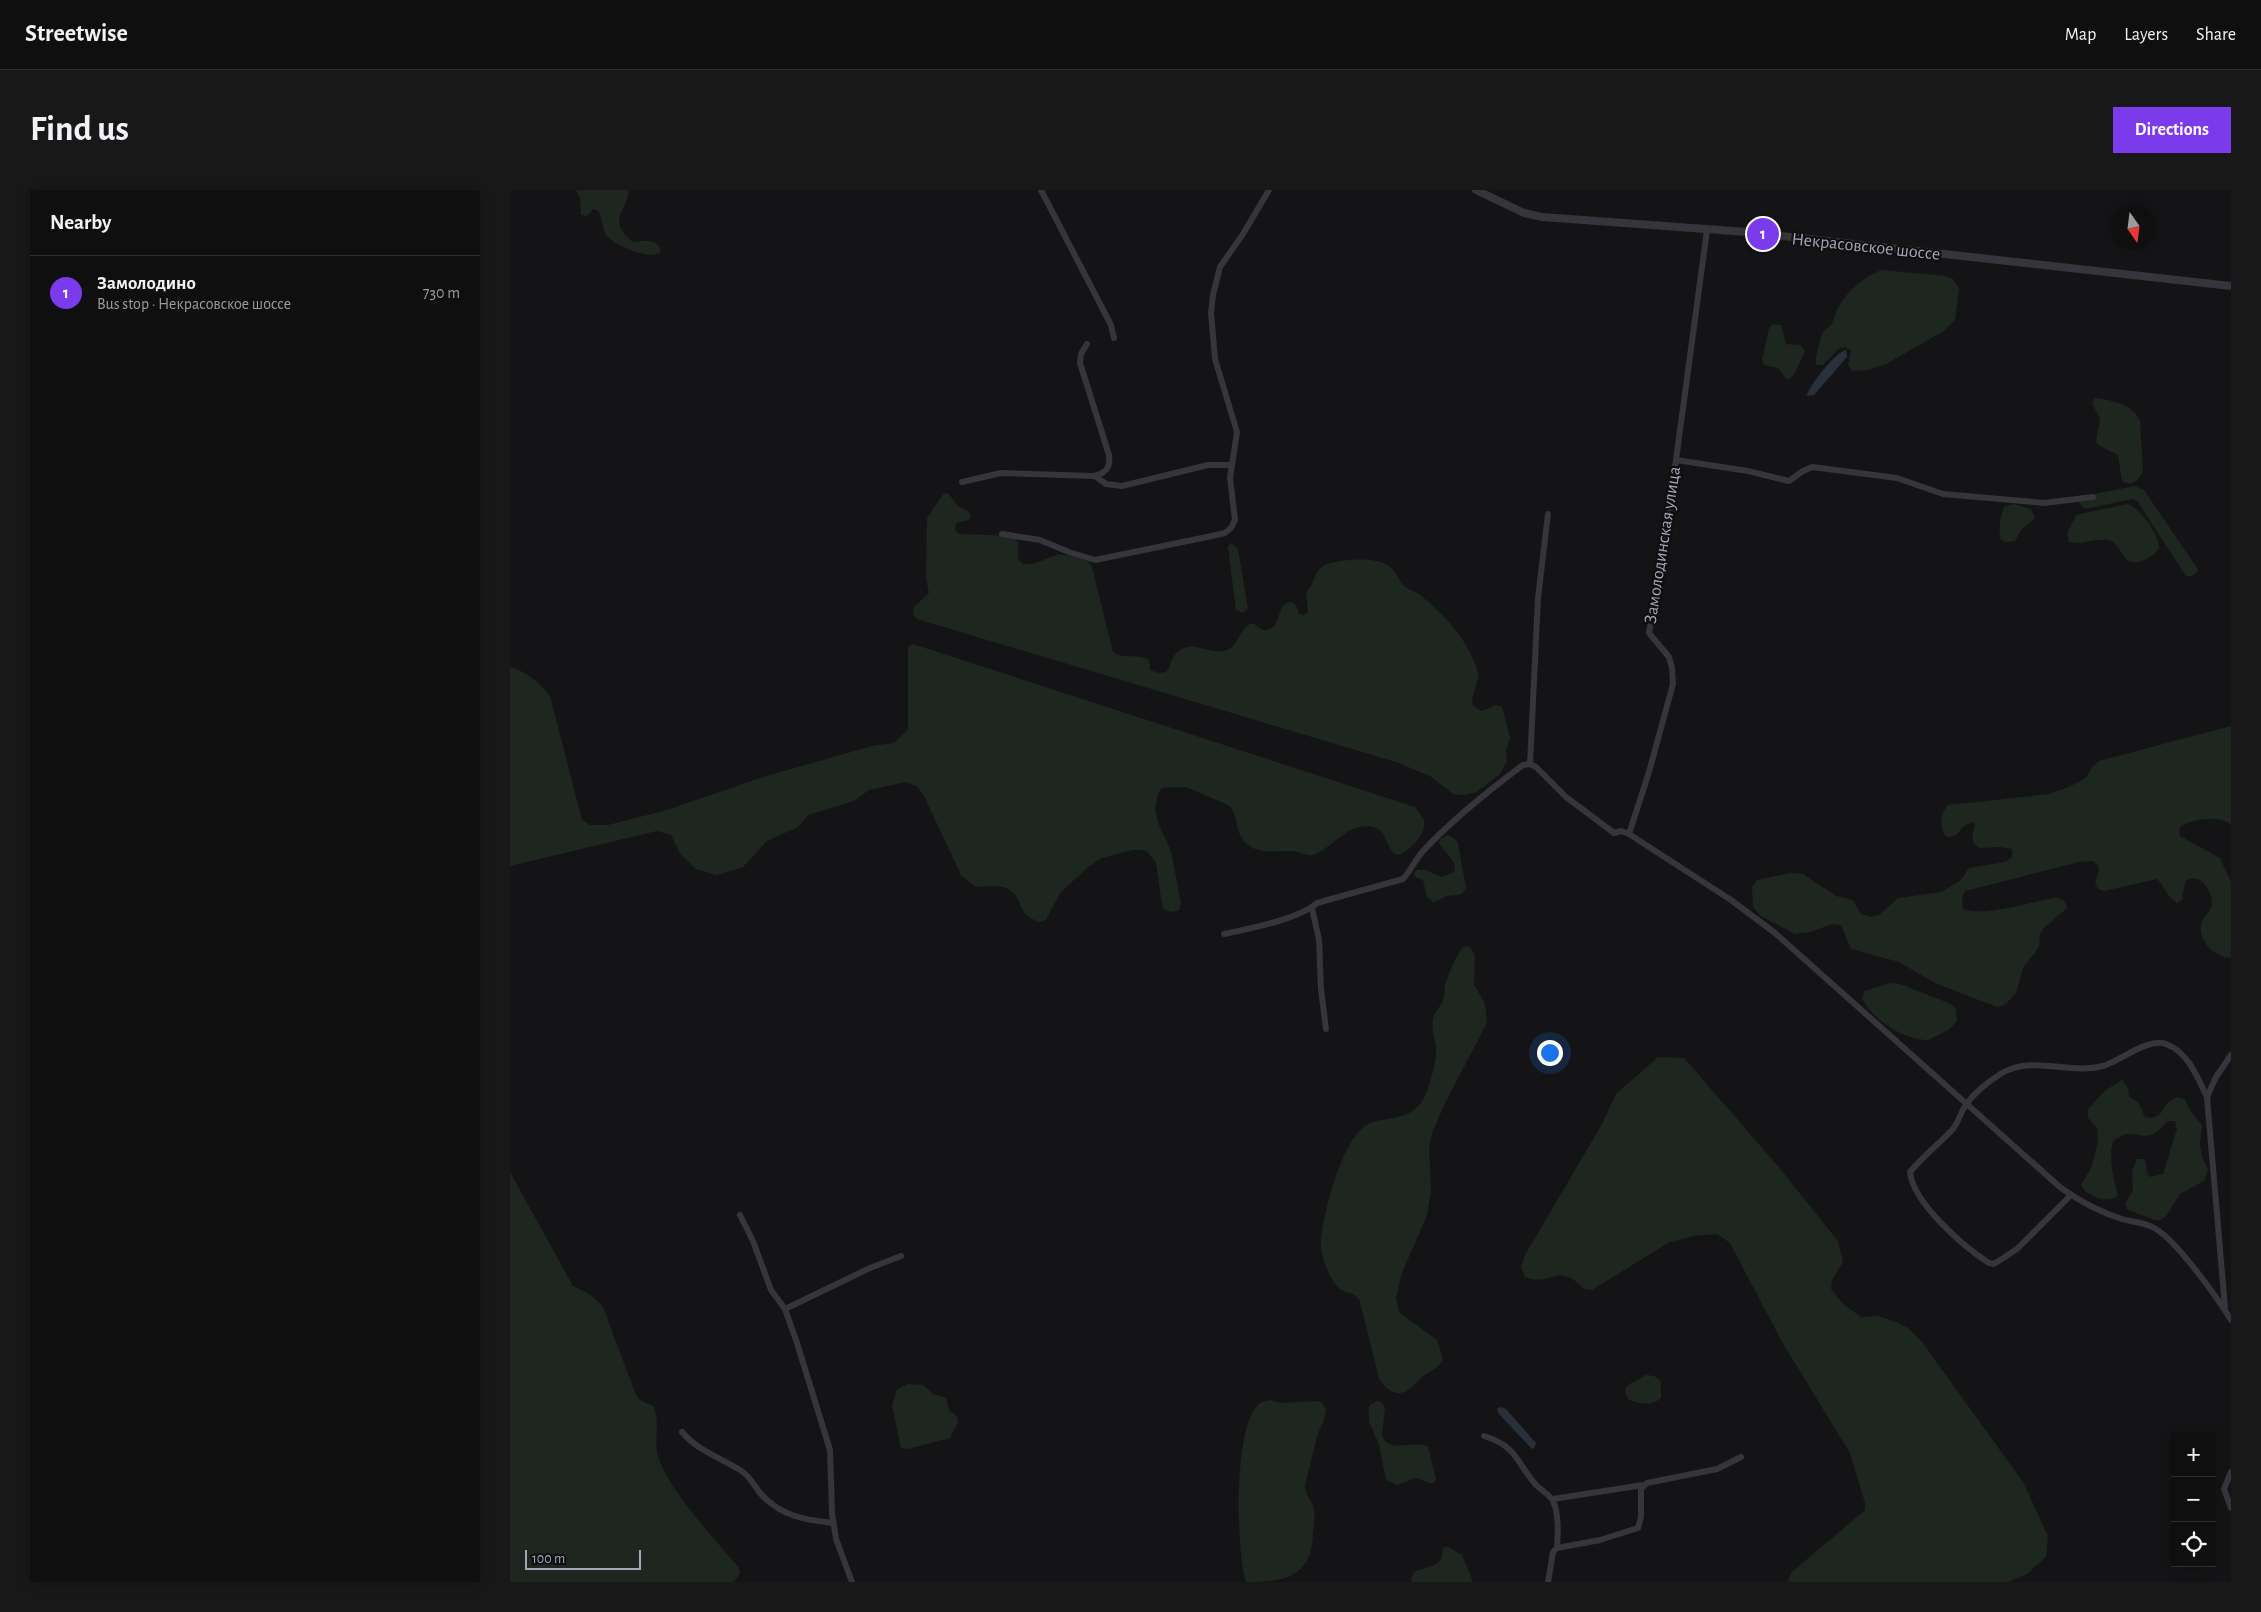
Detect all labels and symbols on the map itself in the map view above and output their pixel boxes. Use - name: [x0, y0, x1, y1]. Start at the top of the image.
- north arrow: [2111, 205, 2156, 250]
- pin: 1: [1747, 215, 1779, 253]
- street label: Некрасовское шоссе: [1790, 230, 1941, 264]
- street label: Замолодинская улица: [1642, 465, 1684, 625]
- your location: [1537, 1040, 1563, 1066]
- scale bar: [525, 1547, 641, 1570]

